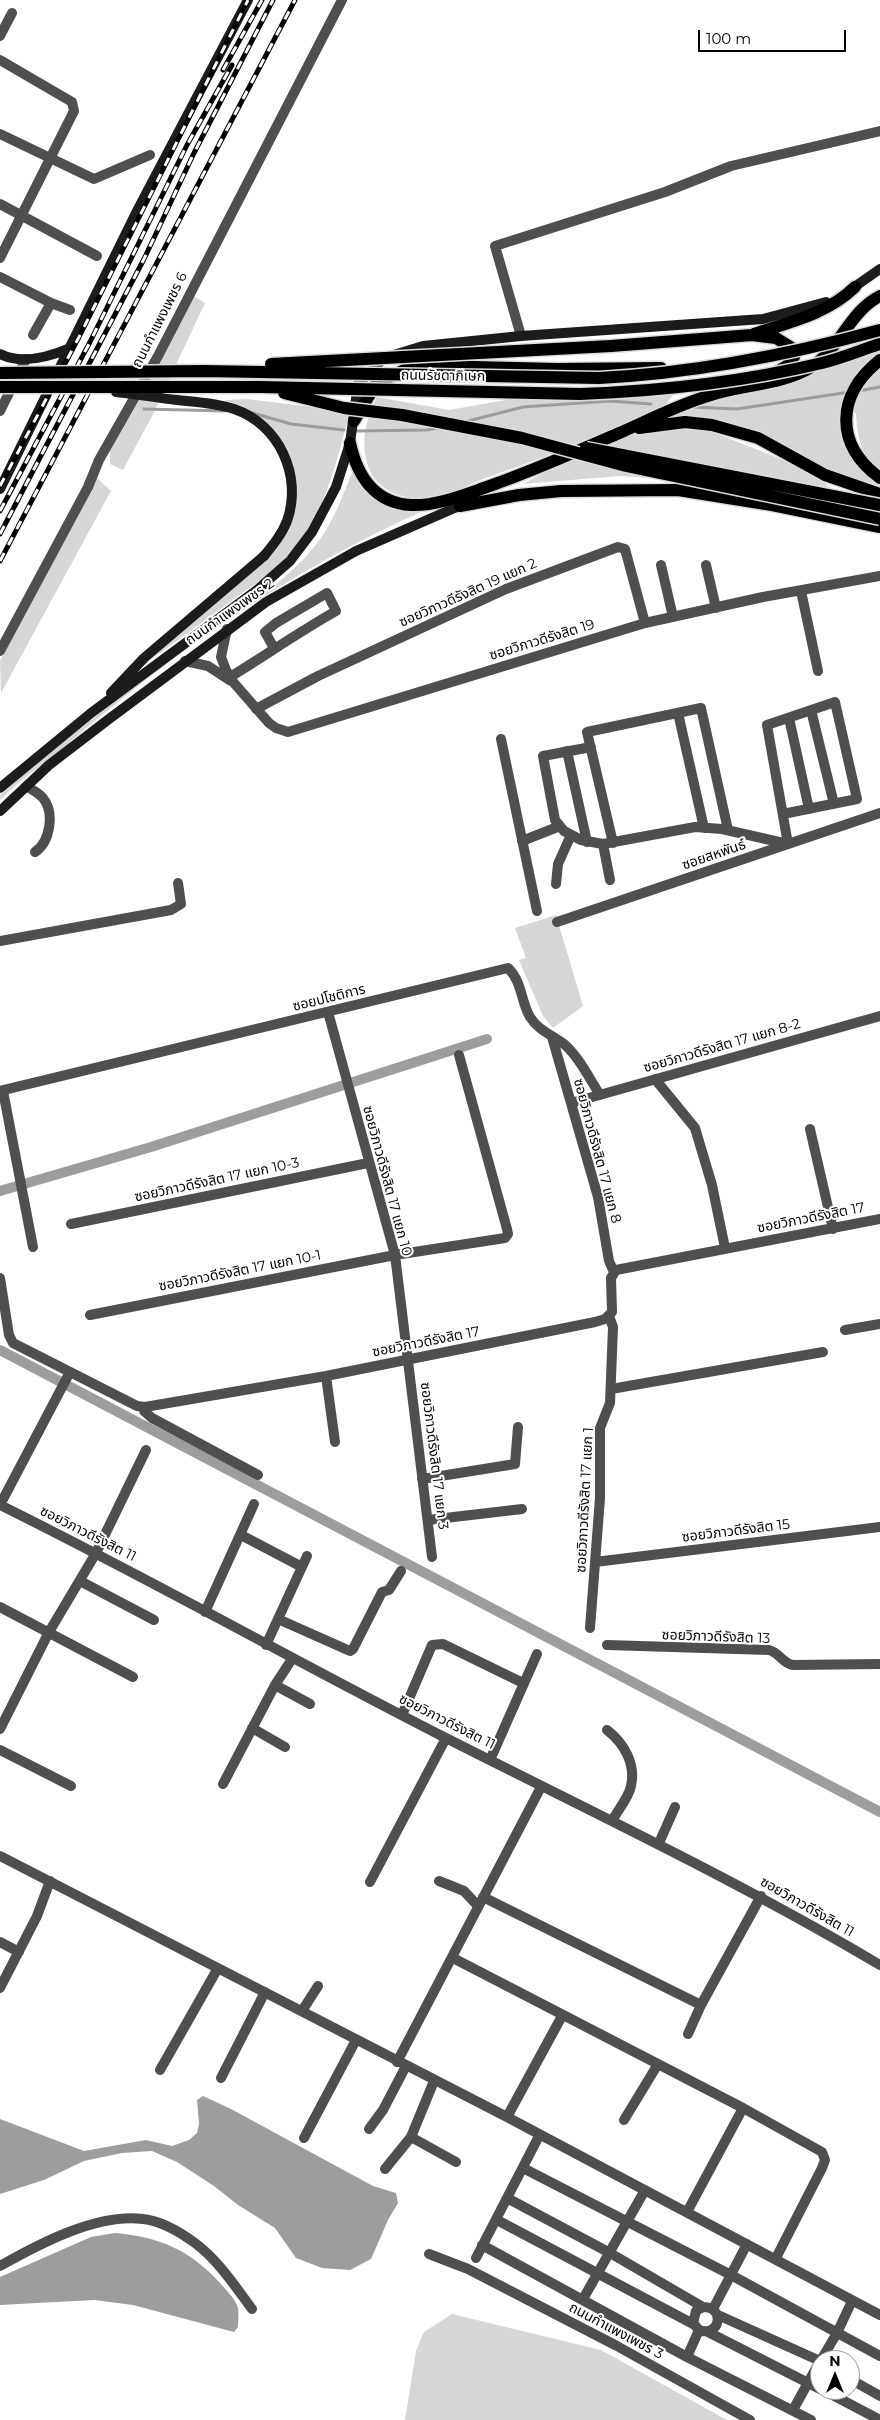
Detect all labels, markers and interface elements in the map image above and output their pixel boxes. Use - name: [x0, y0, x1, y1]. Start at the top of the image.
- scale bar: [700, 20, 848, 52]
- text: 100 m: [706, 29, 751, 48]
- street label: ถนนกำแพงเพชร 6: [129, 269, 191, 371]
- street label: ถนนรัชดาภิเษก: [401, 367, 485, 385]
- street label: ซอยวิภาวดีรังสิต 19 แยก 2: [397, 555, 539, 631]
- street label: ถนนกำแพงเพชร 2: [182, 575, 278, 649]
- street label: ซอยวิภาวดีรังสิต 19: [487, 616, 597, 664]
- street label: ซอยสหพันธ์: [680, 836, 748, 874]
- street label: ซอยปโชติการ: [291, 981, 367, 1015]
- street label: ซอยวิภาวดีรังสิต 17 แยก 8-2: [642, 1016, 802, 1076]
- street label: ซอยวิภาวดีรังสิต 17 แยก 8: [570, 1077, 624, 1225]
- street label: ซอยวิภาวดีรังสิต 17 แยก 10: [359, 1104, 415, 1258]
- street label: ซอยวิภาวดีรังสิต 17 แยก 10-3: [133, 1154, 301, 1206]
- street label: ซอยวิภาวดีรังสิต 17: [756, 1199, 866, 1237]
- street label: ซอยวิภาวดีรังสิต 17 แยก 10-1: [157, 1247, 323, 1295]
- street label: ซอยวิภาวดีรังสิต 17: [371, 1323, 481, 1361]
- street label: ซอยวิภาวดีรังสิต 17 แยก 3: [417, 1381, 451, 1531]
- street label: ซอยวิภาวดีรังสิต 17 แยก 1: [573, 1427, 597, 1573]
- street label: ซอยวิภาวดีรังสิต 11: [37, 1503, 139, 1565]
- street label: ซอยวิภาวดีรังสิต 15: [681, 1516, 791, 1546]
- street label: ซอยวิภาวดีรังสิต 13: [661, 1627, 771, 1647]
- street label: ซอยวิภาวดีรังสิต 11: [396, 1691, 498, 1753]
- street label: ซอยวิภาวดีรังสิต 11: [757, 1873, 857, 1941]
- street label: ถนนกำแพงเพชร 3: [566, 2299, 666, 2363]
- north arrow: [810, 2350, 860, 2400]
- text: N: [829, 2352, 841, 2370]

